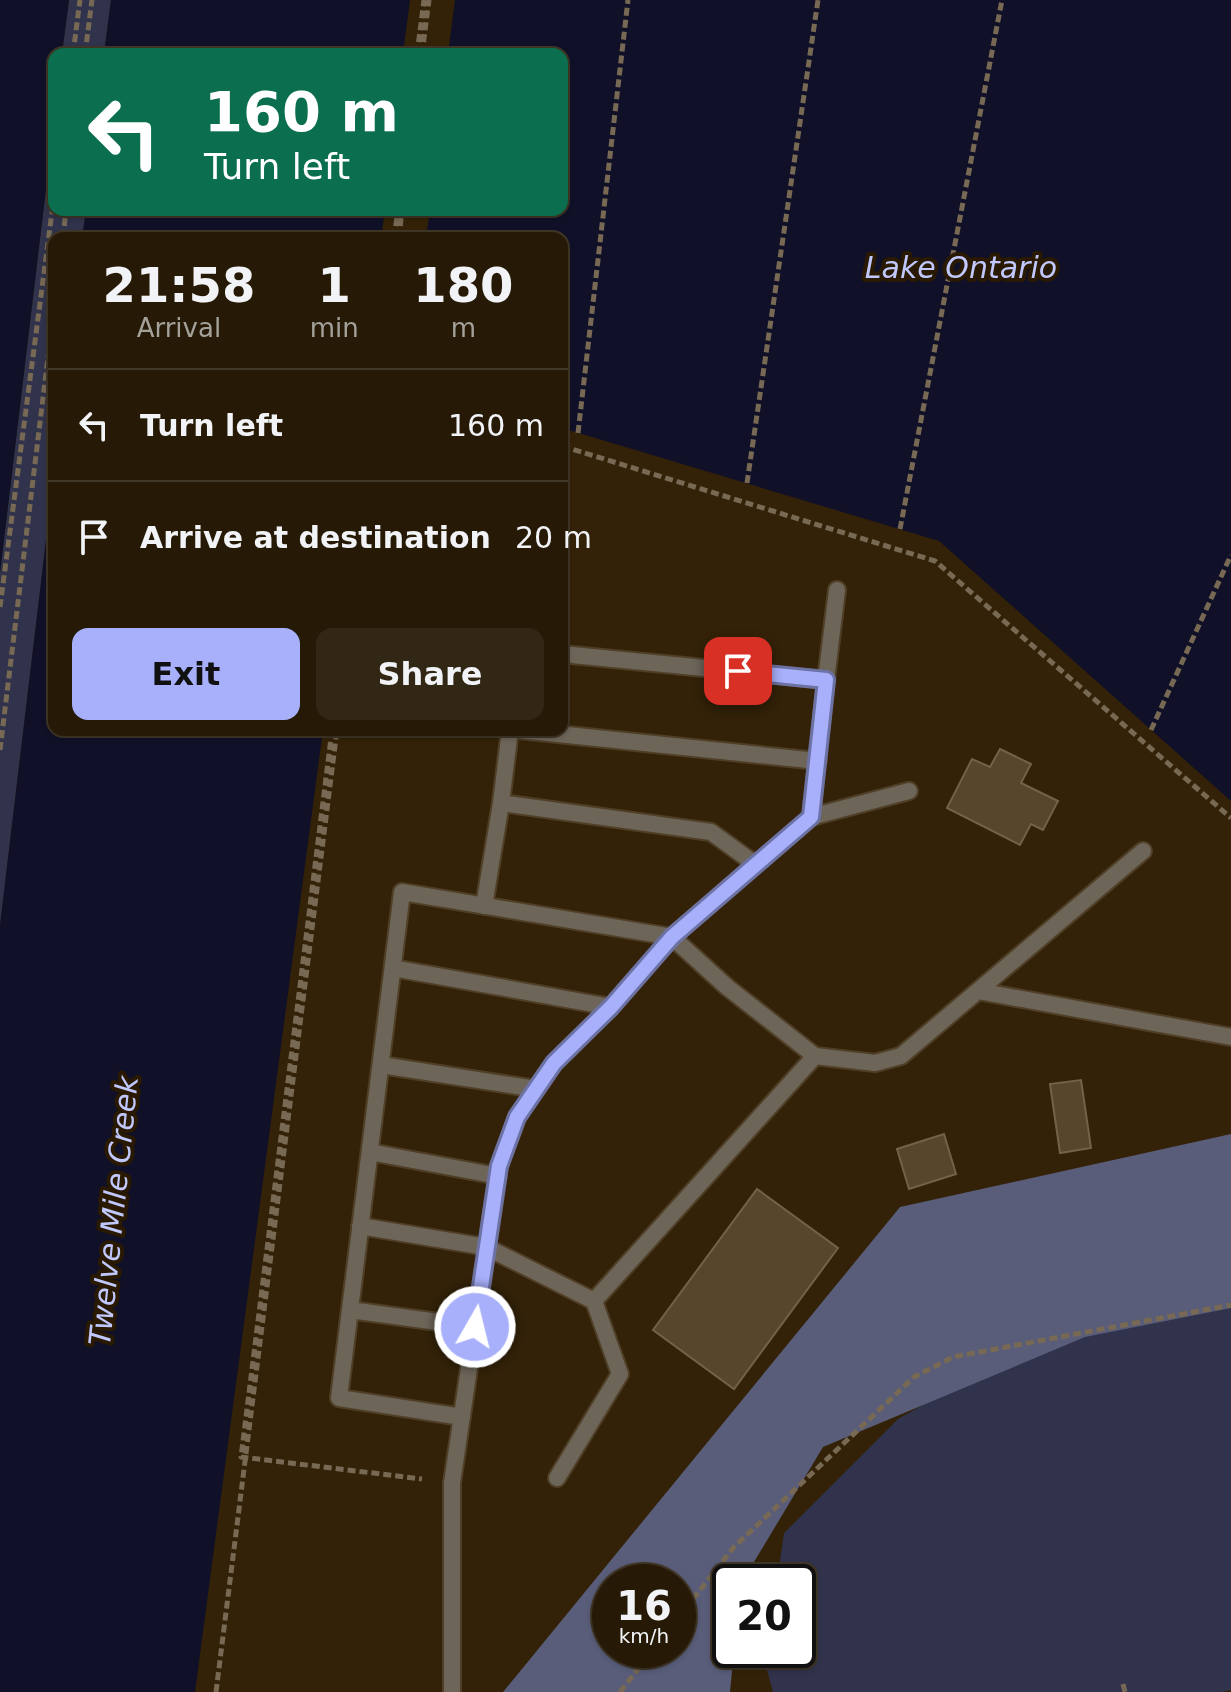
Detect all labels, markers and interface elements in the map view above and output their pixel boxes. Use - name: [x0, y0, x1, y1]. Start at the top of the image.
- text: 160 m: [204, 79, 399, 144]
- icon: left: [72, 80, 176, 184]
- text: Turn left: [204, 146, 350, 187]
- water label: Lake Ontario: [865, 250, 1057, 285]
- text: 21:58: [102, 257, 255, 313]
- text: 1: [318, 257, 351, 313]
- text: 180: [413, 257, 513, 313]
- text: Arrival: [137, 313, 221, 343]
- text: min: [310, 313, 359, 343]
- text: m: [451, 313, 476, 343]
- icon: left: [72, 403, 116, 447]
- text: Turn left: [140, 408, 283, 443]
- text: 160 m: [448, 408, 544, 443]
- icon: arrive: [72, 515, 116, 559]
- text: Arrive at destination: [140, 520, 491, 555]
- text: 20 m: [515, 520, 592, 555]
- button: Exit: [72, 628, 300, 720]
- button: Share: [316, 628, 544, 720]
- pin: [704, 637, 772, 705]
- icon: arrive: [716, 649, 760, 693]
- water label: Twelve Mile Creek: [82, 1073, 145, 1348]
- position arrow: [433, 1285, 517, 1369]
- speed limit sign: 20: [712, 1564, 816, 1668]
- text: 16: [616, 1583, 672, 1629]
- text: km/h: [619, 1624, 669, 1648]

